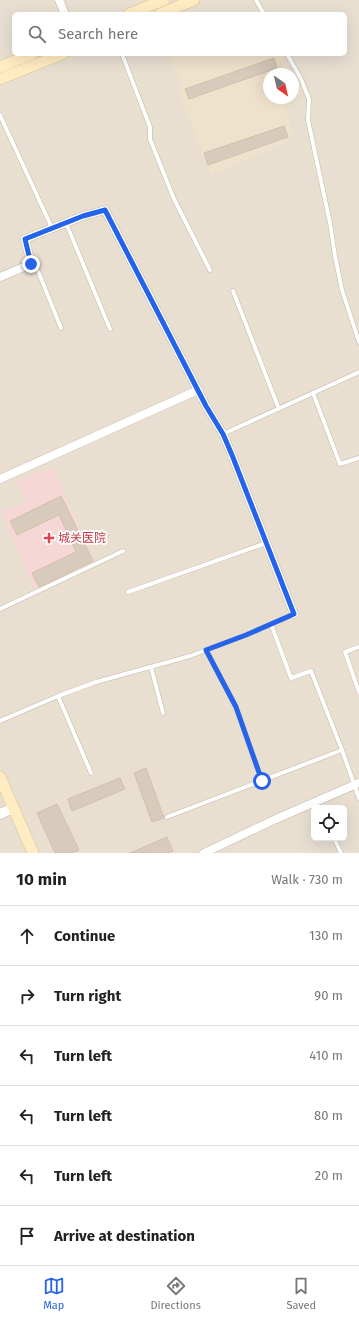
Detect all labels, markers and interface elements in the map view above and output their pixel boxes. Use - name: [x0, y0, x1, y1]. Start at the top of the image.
- search box: [12, 12, 347, 56]
- icon: search: [26, 23, 48, 45]
- text: Search here: [58, 25, 138, 43]
- north arrow: [263, 68, 299, 104]
- route end: [22, 255, 40, 273]
- place label: 城关医院: [58, 531, 106, 545]
- marker: 城关医院: [43, 532, 55, 544]
- route start: [253, 772, 271, 790]
- map controls: [311, 805, 347, 841]
- button: locate: [311, 805, 347, 841]
- text: 10 min: [16, 869, 67, 890]
- text: Walk · 730 m: [271, 872, 343, 887]
- icon: ahead: [16, 925, 38, 947]
- text: Continue: [54, 927, 115, 945]
- text: 130 m: [309, 928, 343, 943]
- icon: right: [16, 985, 38, 1007]
- text: Turn right: [54, 987, 121, 1005]
- text: 90 m: [314, 988, 343, 1003]
- icon: left: [16, 1045, 38, 1067]
- text: Turn left: [54, 1047, 112, 1065]
- text: 410 m: [309, 1048, 343, 1063]
- icon: left: [16, 1105, 38, 1127]
- text: Turn left: [54, 1107, 112, 1125]
- text: 80 m: [314, 1108, 343, 1123]
- icon: left: [16, 1165, 38, 1187]
- text: Turn left: [54, 1167, 112, 1185]
- text: 20 m: [315, 1168, 343, 1183]
- icon: arrive: [16, 1225, 38, 1247]
- text: Arrive at destination: [54, 1227, 195, 1245]
- tab: Map: [43, 1275, 65, 1312]
- tab: Directions: [150, 1275, 201, 1312]
- tab: Saved: [286, 1275, 316, 1312]

